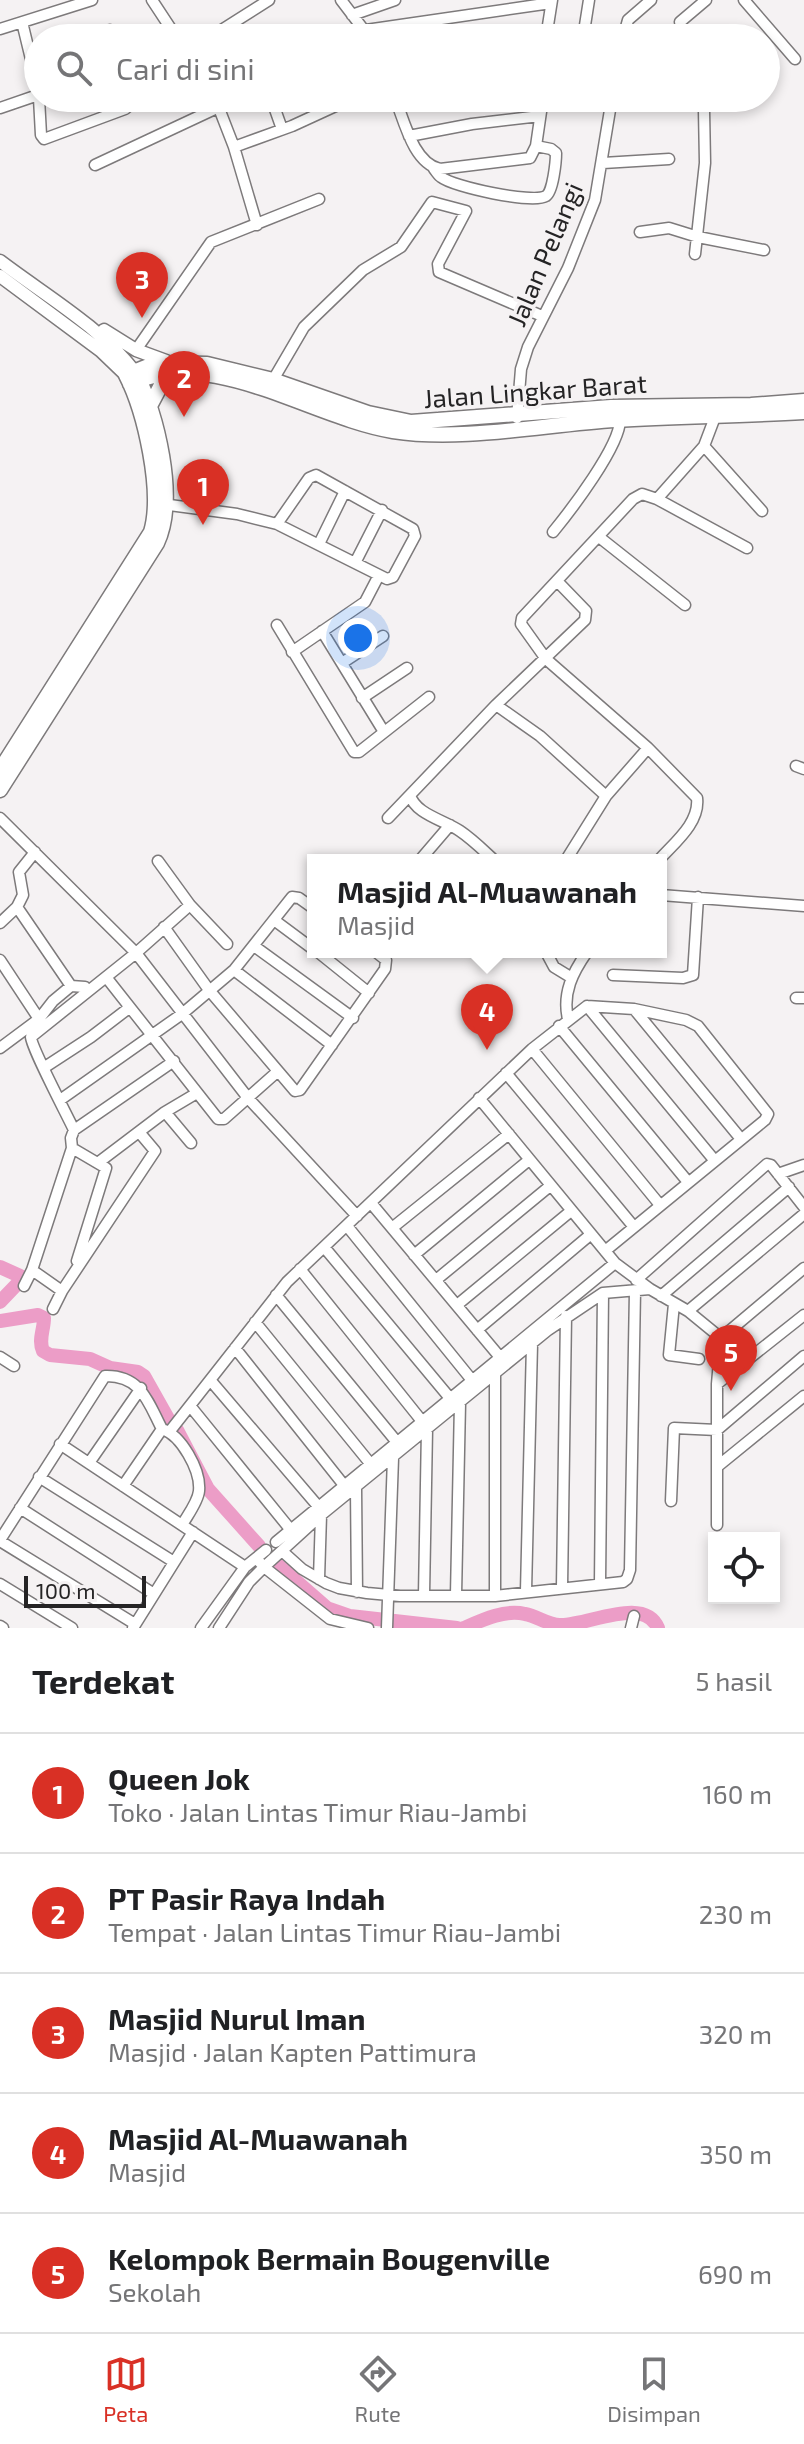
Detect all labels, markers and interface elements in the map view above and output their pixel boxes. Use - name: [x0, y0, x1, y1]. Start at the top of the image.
- search box: [24, 24, 780, 112]
- icon: search: [52, 46, 96, 90]
- text: Cari di sini: [116, 50, 255, 86]
- street label: Jalan Pelangi: [500, 177, 588, 331]
- pin: 3: [116, 252, 168, 318]
- pin: 2: [158, 351, 210, 417]
- street label: Jalan Lingkar Barat: [422, 367, 648, 413]
- pin: 1: [177, 459, 229, 525]
- your location: [338, 618, 378, 658]
- popup: [307, 854, 667, 958]
- text: Masjid Al-Muawanah: [337, 873, 637, 909]
- text: Masjid: [337, 909, 415, 940]
- pin: 4: [461, 984, 513, 1050]
- pin: 5: [705, 1325, 757, 1391]
- map controls: [708, 1532, 780, 1604]
- button: locate: [708, 1532, 780, 1604]
- scale bar: [24, 1572, 146, 1608]
- text: 100 m: [36, 1577, 95, 1603]
- text: Terdekat: [32, 1660, 174, 1701]
- text: 5 hasil: [696, 1665, 772, 1696]
- text: Queen Jok: [108, 1760, 250, 1796]
- text: 1: [52, 1778, 64, 1809]
- text: 160 m: [703, 1778, 772, 1809]
- text: Toko · Jalan Lintas Timur Riau-Jambi: [108, 1796, 528, 1827]
- text: PT Pasir Raya Indah: [108, 1880, 385, 1916]
- text: 2: [50, 1898, 66, 1929]
- text: 230 m: [699, 1898, 772, 1929]
- text: Tempat · Jalan Lintas Timur Riau-Jambi: [108, 1916, 561, 1947]
- text: Masjid Nurul Iman: [108, 2000, 366, 2036]
- text: 3: [51, 2018, 65, 2049]
- text: 320 m: [699, 2018, 772, 2049]
- text: Masjid · Jalan Kapten Pattimura: [108, 2036, 477, 2067]
- text: Masjid Al-Muawanah: [108, 2120, 408, 2156]
- text: 4: [50, 2138, 66, 2169]
- text: 350 m: [699, 2138, 772, 2169]
- text: Masjid: [108, 2156, 186, 2187]
- text: Kelompok Bermain Bougenville: [108, 2240, 550, 2276]
- text: 5: [51, 2258, 65, 2289]
- text: 690 m: [698, 2258, 772, 2289]
- text: Sekolah: [108, 2276, 201, 2307]
- tab: Peta: [103, 2352, 148, 2426]
- tab: Rute: [355, 2352, 401, 2426]
- tab: Disimpan: [607, 2352, 701, 2426]

